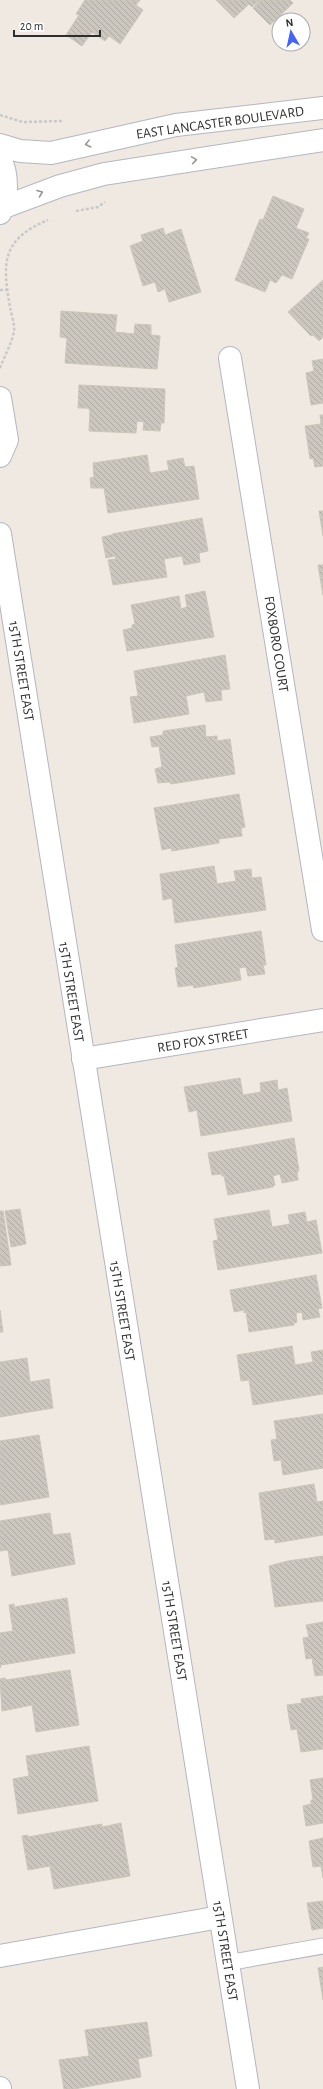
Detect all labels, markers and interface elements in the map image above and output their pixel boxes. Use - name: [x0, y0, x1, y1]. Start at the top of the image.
- scale bar: [14, 12, 100, 38]
- north arrow: [271, 12, 311, 52]
- text: N: [285, 17, 294, 29]
- text: 20 m: [20, 20, 43, 32]
- street label: EAST LANCASTER BOULEVARD: [135, 104, 305, 142]
- one-way arrow: [84, 139, 91, 148]
- one-way arrow: [191, 156, 198, 165]
- one-way arrow: [37, 190, 44, 198]
- street label: FOXBORO COURT: [261, 595, 291, 693]
- street label: 15TH STREET EAST: [6, 620, 36, 722]
- street label: 15TH STREET EAST: [56, 941, 86, 1043]
- street label: RED FOX STREET: [156, 1027, 250, 1055]
- street label: 15TH STREET EAST: [107, 1260, 137, 1362]
- street label: 15TH STREET EAST: [159, 1580, 189, 1682]
- street label: 15TH STREET EAST: [210, 1900, 240, 2002]

